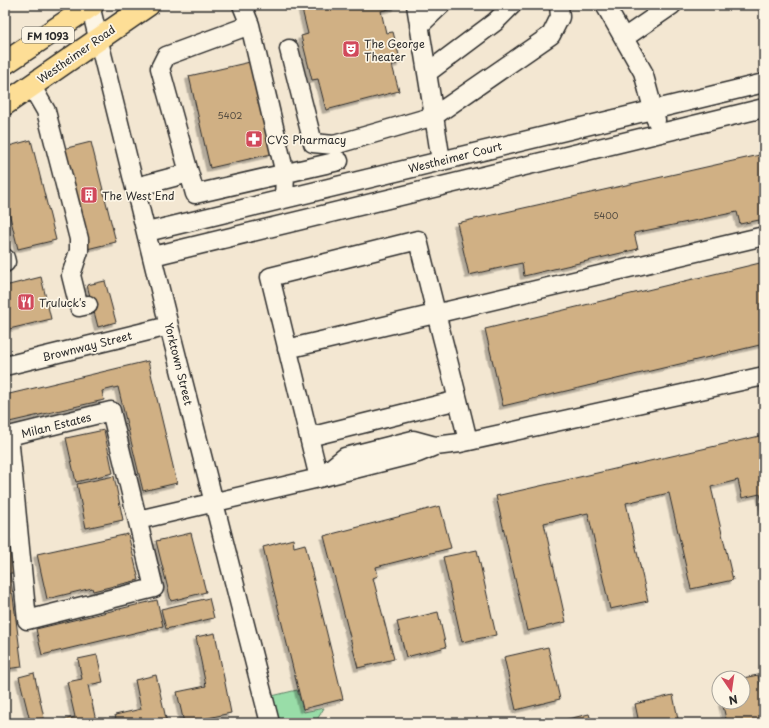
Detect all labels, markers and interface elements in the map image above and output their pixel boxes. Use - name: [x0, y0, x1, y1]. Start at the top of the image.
- street label: Westheimer Road: [34, 21, 118, 87]
- road number: FM 1093: [22, 27, 74, 43]
- place label: The George Theater: [364, 35, 425, 65]
- theatre icon: The George Theater: [341, 39, 361, 59]
- house number: 5402: [218, 108, 242, 122]
- pharmacy icon: CVS Pharmacy: [244, 129, 264, 149]
- place label: CVS Pharmacy: [267, 131, 346, 148]
- street label: Westheimer Court: [406, 137, 504, 177]
- building icon: The West End: [79, 185, 99, 205]
- place label: The West End: [102, 187, 175, 204]
- house number: 5400: [594, 208, 619, 222]
- restaurant icon: Truluck's: [16, 292, 36, 312]
- place label: Truluck's: [39, 294, 86, 311]
- street label: Yorktown Street: [160, 321, 198, 408]
- street label: Brownway Street: [40, 327, 134, 365]
- street label: Milan Estates: [19, 408, 93, 442]
- north arrow: [711, 670, 751, 710]
- text: N: [727, 691, 740, 710]

